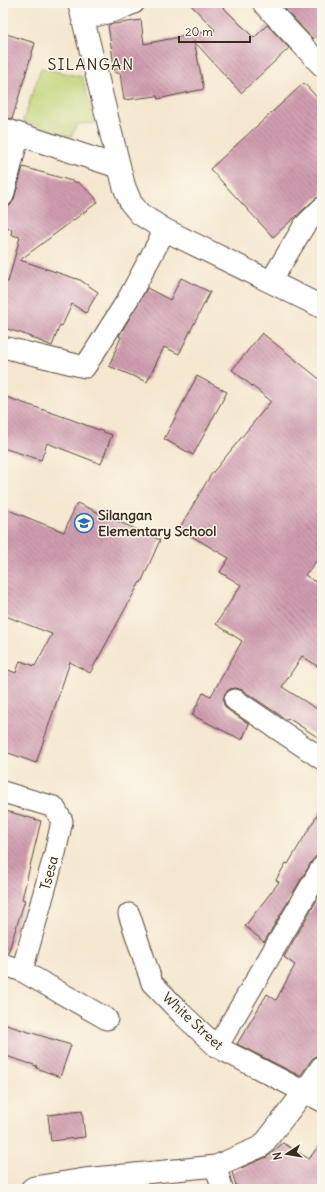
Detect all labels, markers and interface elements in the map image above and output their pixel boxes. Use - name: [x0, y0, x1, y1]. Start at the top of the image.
- scale bar: [179, 18, 250, 44]
- text: 20 m: [185, 24, 213, 39]
- district label: SILANGAN: [48, 54, 134, 74]
- place label: Silangan Elementary School: [98, 506, 216, 540]
- school or university icon: Silangan Elementary School: [73, 512, 95, 534]
- street label: Tsesa: [36, 854, 62, 892]
- street label: White Street: [159, 988, 227, 1054]
- north arrow: [267, 1134, 307, 1174]
- text: N: [270, 1151, 285, 1161]

